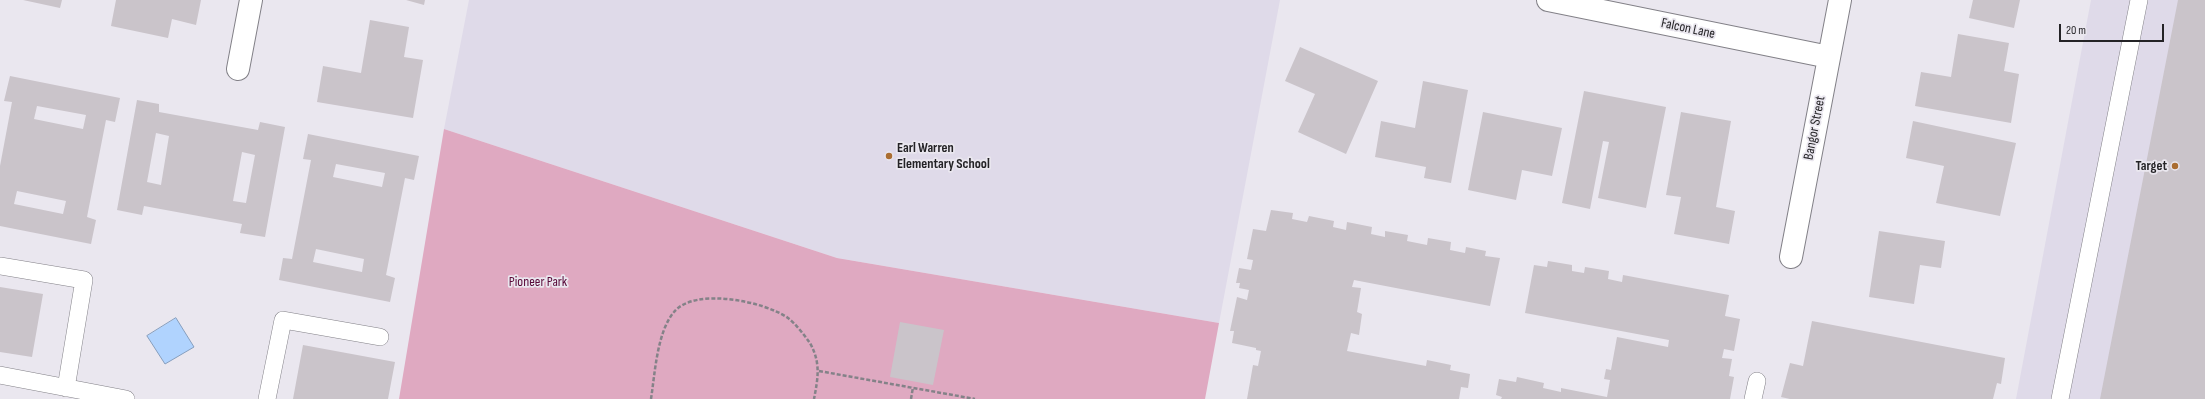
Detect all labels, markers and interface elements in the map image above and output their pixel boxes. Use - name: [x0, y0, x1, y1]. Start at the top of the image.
- street label: Falcon Lane: [1659, 15, 1717, 43]
- scale bar: [2061, 16, 2166, 42]
- text: 20 m: [2066, 23, 2086, 38]
- street label: Bangor Street: [1801, 95, 1829, 161]
- place label: Earl Warren Elementary School: [897, 140, 990, 172]
- marker: Earl Warren Elementary School: [884, 151, 894, 161]
- place label: Target: [2136, 158, 2167, 174]
- marker: Target: [2170, 161, 2180, 171]
- park label: Pioneer Park: [509, 274, 567, 290]

